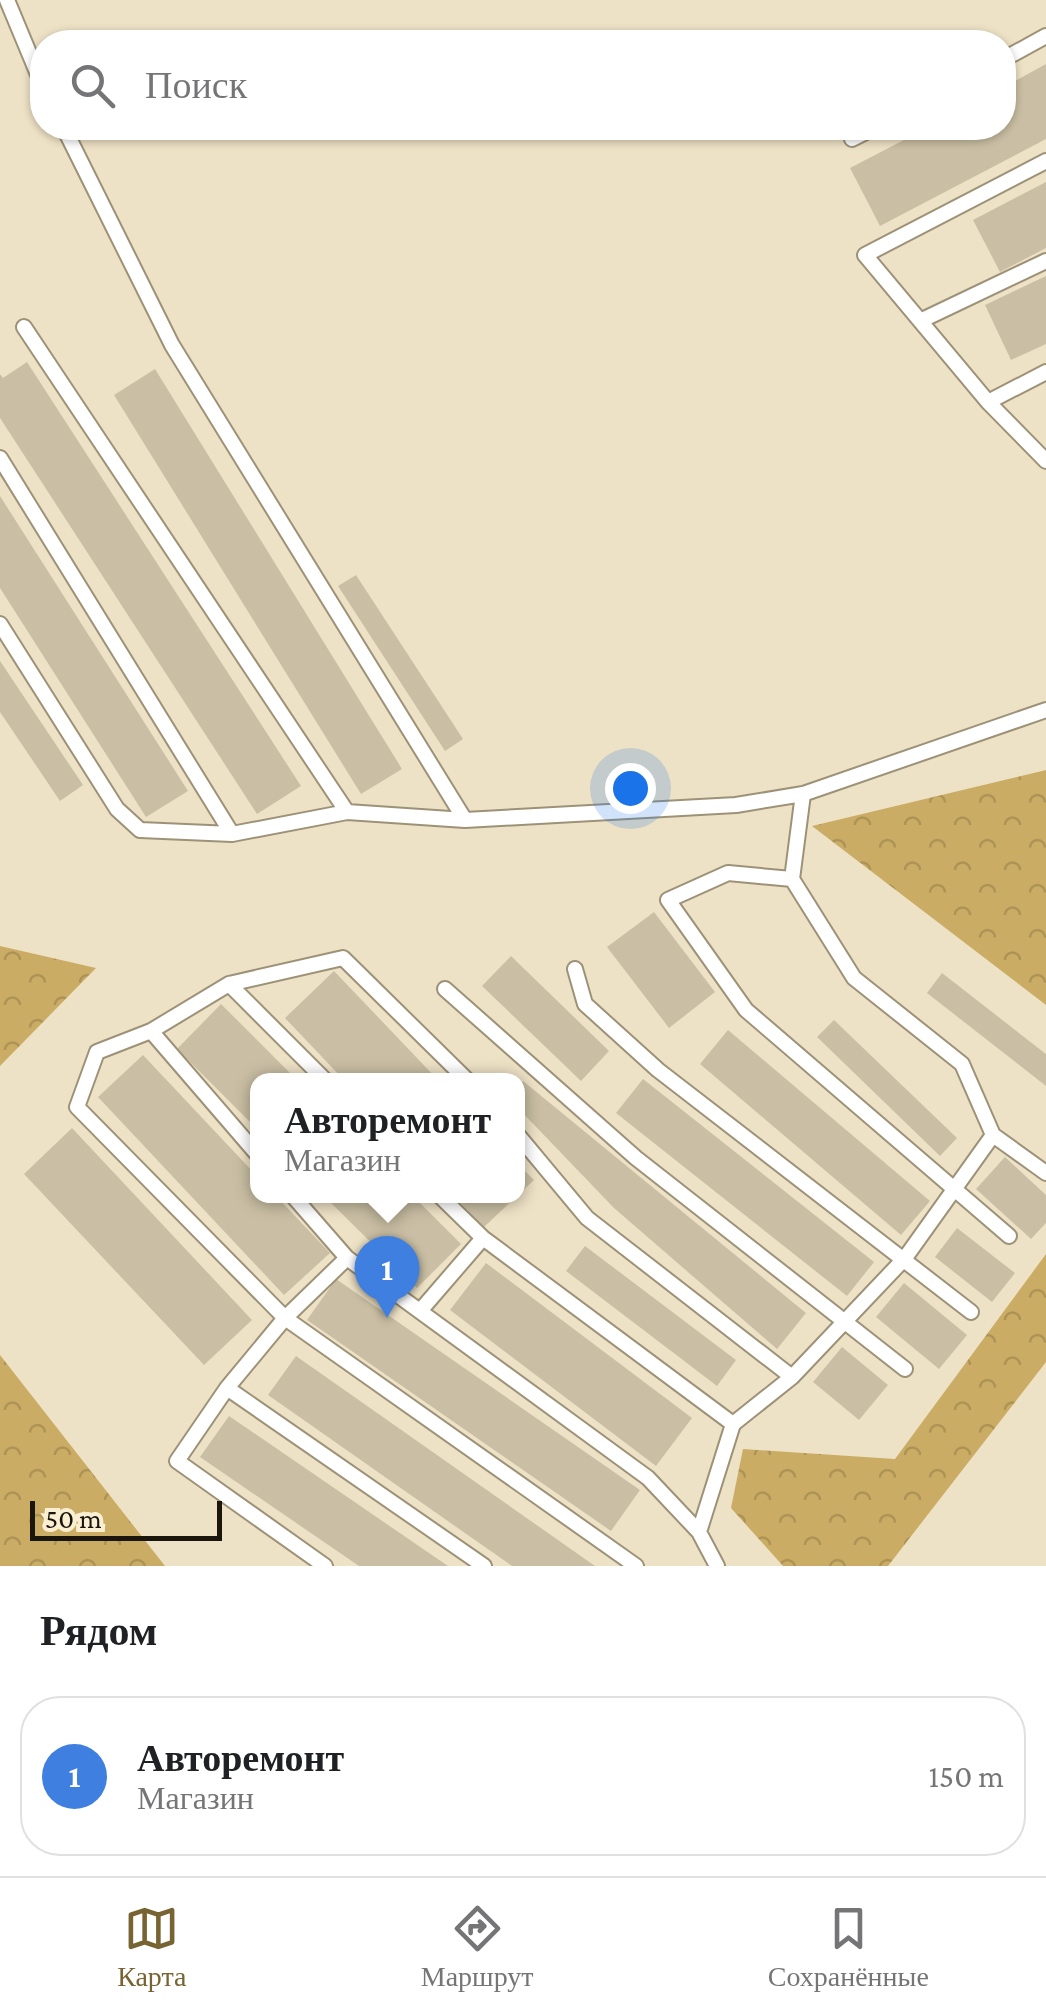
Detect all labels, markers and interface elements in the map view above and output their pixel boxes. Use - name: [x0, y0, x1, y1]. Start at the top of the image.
- search box: [30, 30, 1016, 140]
- icon: search: [65, 58, 120, 113]
- text: Поиск: [145, 64, 247, 106]
- your location: [605, 763, 656, 814]
- popup: [250, 1073, 525, 1203]
- text: Авторемонт: [284, 1099, 491, 1141]
- text: Магазин: [284, 1142, 401, 1178]
- pin: 1: [354, 1236, 420, 1318]
- scale bar: [30, 1496, 222, 1540]
- text: 50 m: [45, 1503, 102, 1534]
- text: Рядом: [40, 1607, 157, 1654]
- text: Авторемонт: [137, 1737, 344, 1779]
- text: 1: [69, 1758, 80, 1794]
- text: 150 m: [928, 1758, 1004, 1794]
- text: Магазин: [137, 1780, 254, 1816]
- tab: Карта: [117, 1901, 187, 1993]
- tab: Маршрут: [421, 1901, 534, 1993]
- tab: Сохранённые: [768, 1901, 929, 1993]

